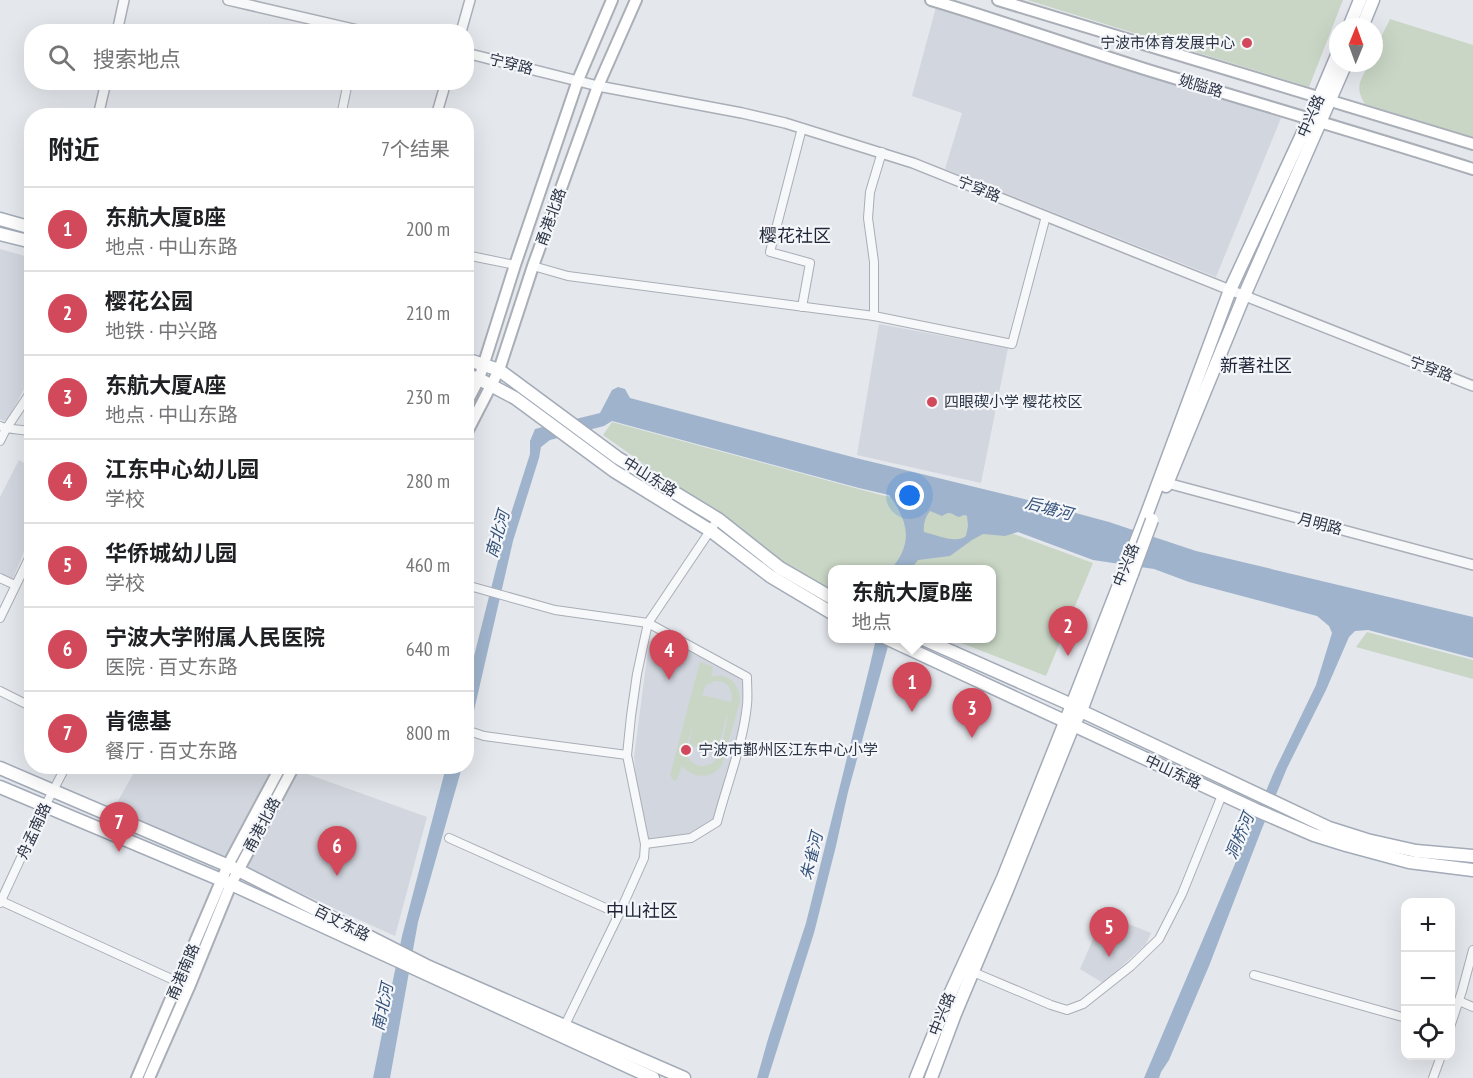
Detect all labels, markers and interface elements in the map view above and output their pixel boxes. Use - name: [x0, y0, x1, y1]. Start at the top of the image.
- north arrow: [1329, 18, 1383, 72]
- search box: [24, 24, 474, 90]
- place label: 宁波市体育发展中心: [1100, 33, 1235, 52]
- marker: 宁波市体育发展中心: [1240, 36, 1254, 50]
- icon: search: [45, 41, 78, 74]
- text: 搜索地点: [93, 45, 181, 73]
- street label: 宁穿路: [487, 49, 535, 78]
- street label: 姚隘路: [1177, 70, 1225, 101]
- street label: 中兴路: [1293, 91, 1328, 140]
- text: 附近: [48, 133, 100, 166]
- text: 7个结果: [381, 136, 450, 162]
- street label: 宁穿路: [955, 171, 1004, 206]
- street label: 甬港北路: [531, 185, 570, 248]
- text: 东航大厦B座: [105, 203, 226, 231]
- text: 1: [63, 216, 72, 242]
- text: 200 m: [406, 216, 450, 242]
- district label: 樱花社区: [759, 224, 831, 247]
- text: 地点 · 中山东路: [105, 234, 238, 260]
- text: 樱花公园: [105, 287, 193, 315]
- text: 2: [63, 300, 72, 326]
- text: 210 m: [406, 300, 450, 326]
- text: 地铁 · 中兴路: [105, 318, 218, 344]
- street label: 宁穿路: [1407, 352, 1456, 385]
- district label: 新著社区: [1220, 354, 1292, 377]
- text: 东航大厦A座: [105, 371, 226, 399]
- text: 3: [63, 384, 72, 410]
- text: 230 m: [406, 384, 450, 410]
- place label: 四眼碶小学 樱花校区: [944, 392, 1082, 411]
- marker: 四眼碶小学 樱花校区: [925, 395, 939, 409]
- text: 地点 · 中山东路: [105, 402, 238, 428]
- street label: 中山东路: [620, 453, 681, 501]
- text: 江东中心幼儿园: [105, 455, 259, 483]
- text: 4: [63, 468, 72, 494]
- text: 280 m: [406, 468, 450, 494]
- your location: [895, 481, 924, 510]
- text: 学校: [105, 486, 145, 512]
- water label: 后塘河: [1023, 492, 1078, 525]
- water label: 南北河: [481, 505, 514, 560]
- street label: 月明路: [1296, 509, 1344, 539]
- text: 华侨城幼儿园: [105, 539, 237, 567]
- street label: 中兴路: [1108, 540, 1143, 589]
- text: 5: [63, 552, 72, 578]
- text: 460 m: [406, 552, 450, 578]
- popup: [828, 565, 996, 643]
- text: 学校: [105, 570, 145, 596]
- text: 东航大厦B座: [852, 578, 972, 606]
- pin: 2: [1048, 606, 1088, 656]
- text: 地点: [852, 609, 892, 635]
- text: 宁波大学附属人民医院: [105, 623, 325, 651]
- pin: 4: [650, 630, 688, 680]
- text: 6: [63, 636, 72, 662]
- text: 640 m: [406, 636, 450, 662]
- text: 医院 · 百丈东路: [105, 654, 238, 680]
- pin: 1: [892, 662, 932, 712]
- pin: 3: [952, 688, 992, 738]
- text: 肯德基: [105, 707, 171, 735]
- text: 7: [63, 720, 72, 746]
- text: 800 m: [406, 720, 450, 746]
- text: 餐厅 · 百丈东路: [105, 738, 238, 764]
- place label: 宁波市鄞州区江东中心小学: [698, 740, 878, 759]
- marker: 宁波市鄞州区江东中心小学: [679, 743, 693, 757]
- street label: 中山东路: [1142, 750, 1204, 793]
- street label: 甬港北路: [239, 794, 284, 856]
- street label: 舟孟南路: [12, 800, 55, 862]
- pin: 7: [100, 802, 138, 852]
- water label: 洞桥河: [1220, 807, 1259, 862]
- pin: 6: [318, 826, 356, 876]
- water label: 朱雀河: [795, 827, 827, 882]
- map controls: [1401, 898, 1455, 1060]
- button: +: [1401, 898, 1455, 952]
- district label: 中山社区: [606, 899, 678, 922]
- street label: 百丈东路: [311, 900, 373, 945]
- pin: 5: [1090, 908, 1128, 957]
- street label: 甬港南路: [162, 940, 203, 1003]
- button: −: [1401, 952, 1455, 1006]
- water label: 南北河: [367, 979, 397, 1033]
- street label: 中兴路: [924, 989, 959, 1038]
- button: locate: [1401, 1006, 1455, 1060]

